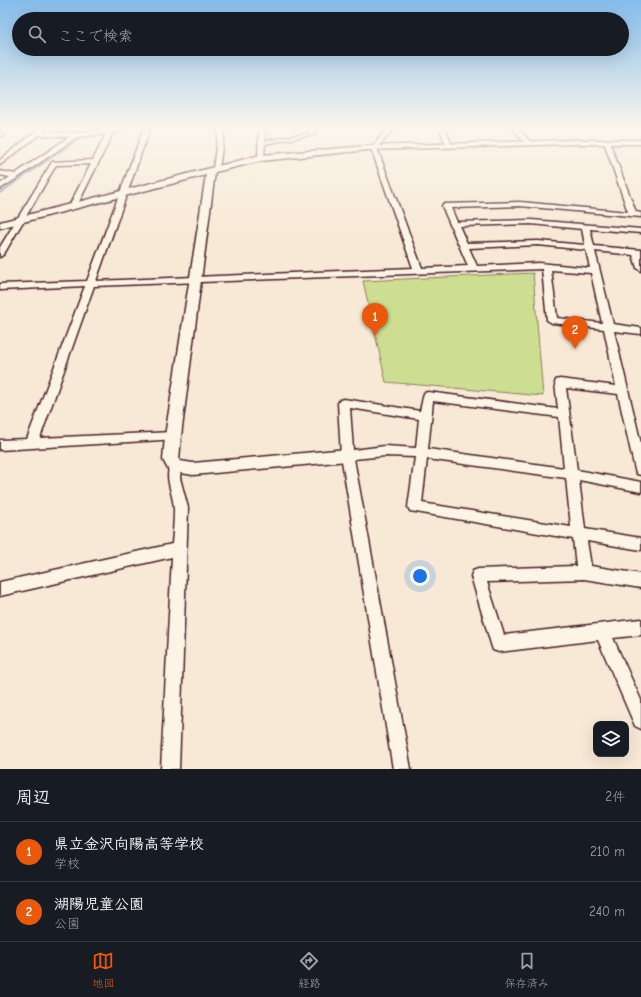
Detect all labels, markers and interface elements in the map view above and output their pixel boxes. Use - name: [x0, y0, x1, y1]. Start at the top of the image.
- search box: [12, 12, 629, 56]
- icon: search: [26, 23, 48, 45]
- text: ここで検索: [58, 27, 133, 45]
- pin: 1: [362, 303, 388, 336]
- pin: 2: [562, 316, 588, 349]
- your location: [410, 566, 430, 586]
- map controls: [593, 721, 629, 757]
- button: layers: [593, 721, 629, 757]
- text: 周辺: [16, 788, 50, 807]
- text: 2件: [605, 789, 625, 804]
- text: 県立金沢向陽高等学校: [54, 835, 204, 853]
- text: 1: [26, 844, 32, 859]
- text: 210 m: [590, 844, 625, 859]
- text: 学校: [54, 856, 80, 871]
- text: 湖陽児童公園: [54, 895, 144, 913]
- text: 2: [26, 904, 32, 919]
- text: 240 m: [589, 904, 625, 919]
- text: 公園: [54, 916, 80, 931]
- tab: 地図: [92, 950, 114, 990]
- tab: 経路: [298, 950, 320, 990]
- tab: 保存済み: [505, 950, 549, 990]

